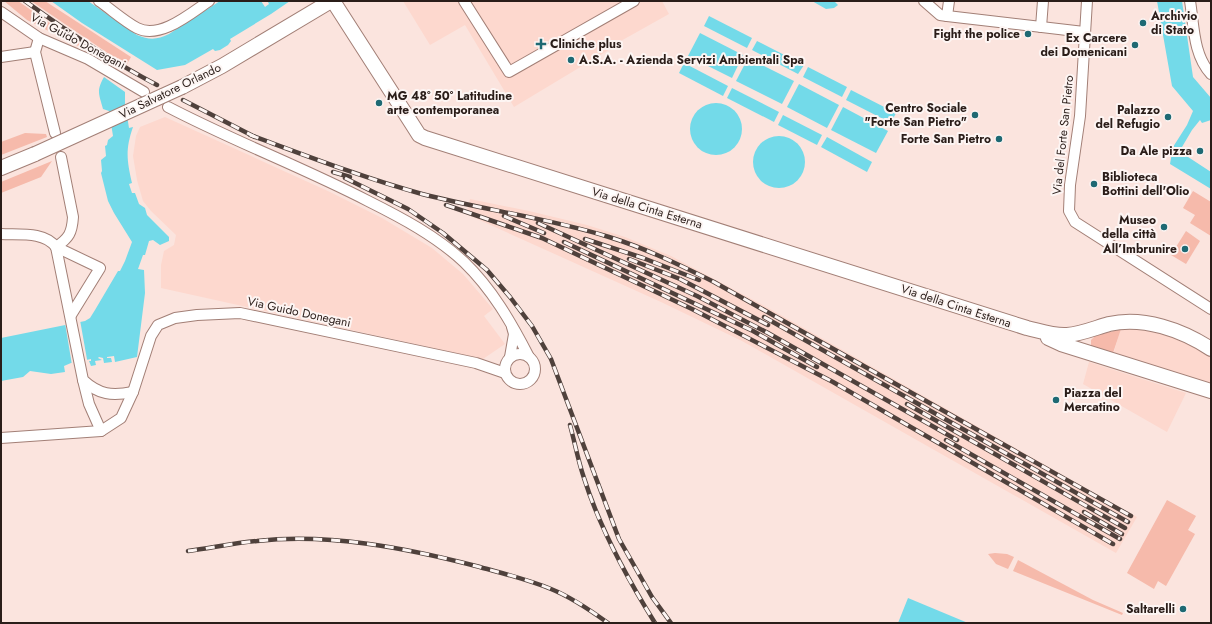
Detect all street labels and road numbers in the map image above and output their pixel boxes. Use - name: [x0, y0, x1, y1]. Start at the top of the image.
- street label: Via Guido Donegani: [27, 8, 129, 74]
- street label: Via Salvatore Orlando: [116, 58, 224, 124]
- street label: Via del Forte San Pietro: [1048, 74, 1078, 196]
- street label: Via della Cinta Esterna: [589, 183, 705, 233]
- street label: Via della Cinta Esterna: [899, 280, 1014, 332]
- street label: Via Guido Donegani: [246, 292, 352, 332]

